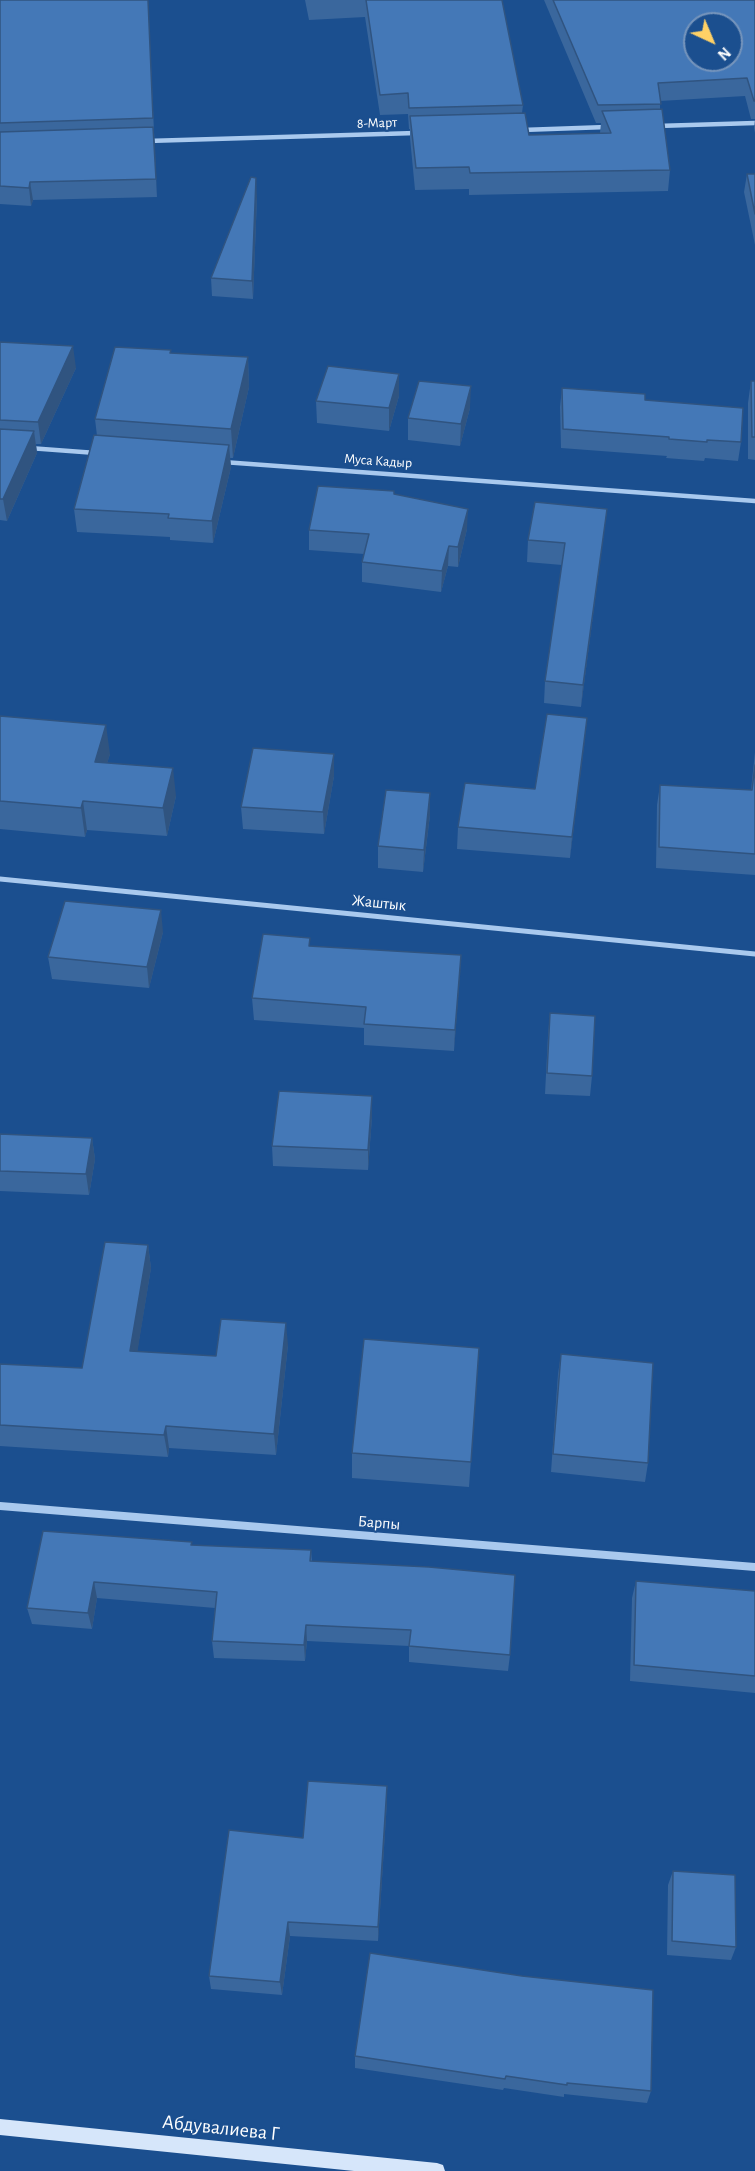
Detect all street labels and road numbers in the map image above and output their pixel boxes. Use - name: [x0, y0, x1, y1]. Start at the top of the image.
- street label: 8-Март: [357, 114, 397, 132]
- street label: Муса Кадыр: [343, 450, 413, 472]
- street label: Жаштык: [351, 891, 407, 915]
- street label: Барпы: [357, 1512, 401, 1534]
- street label: Абдувалиева Г: [161, 2110, 281, 2146]

